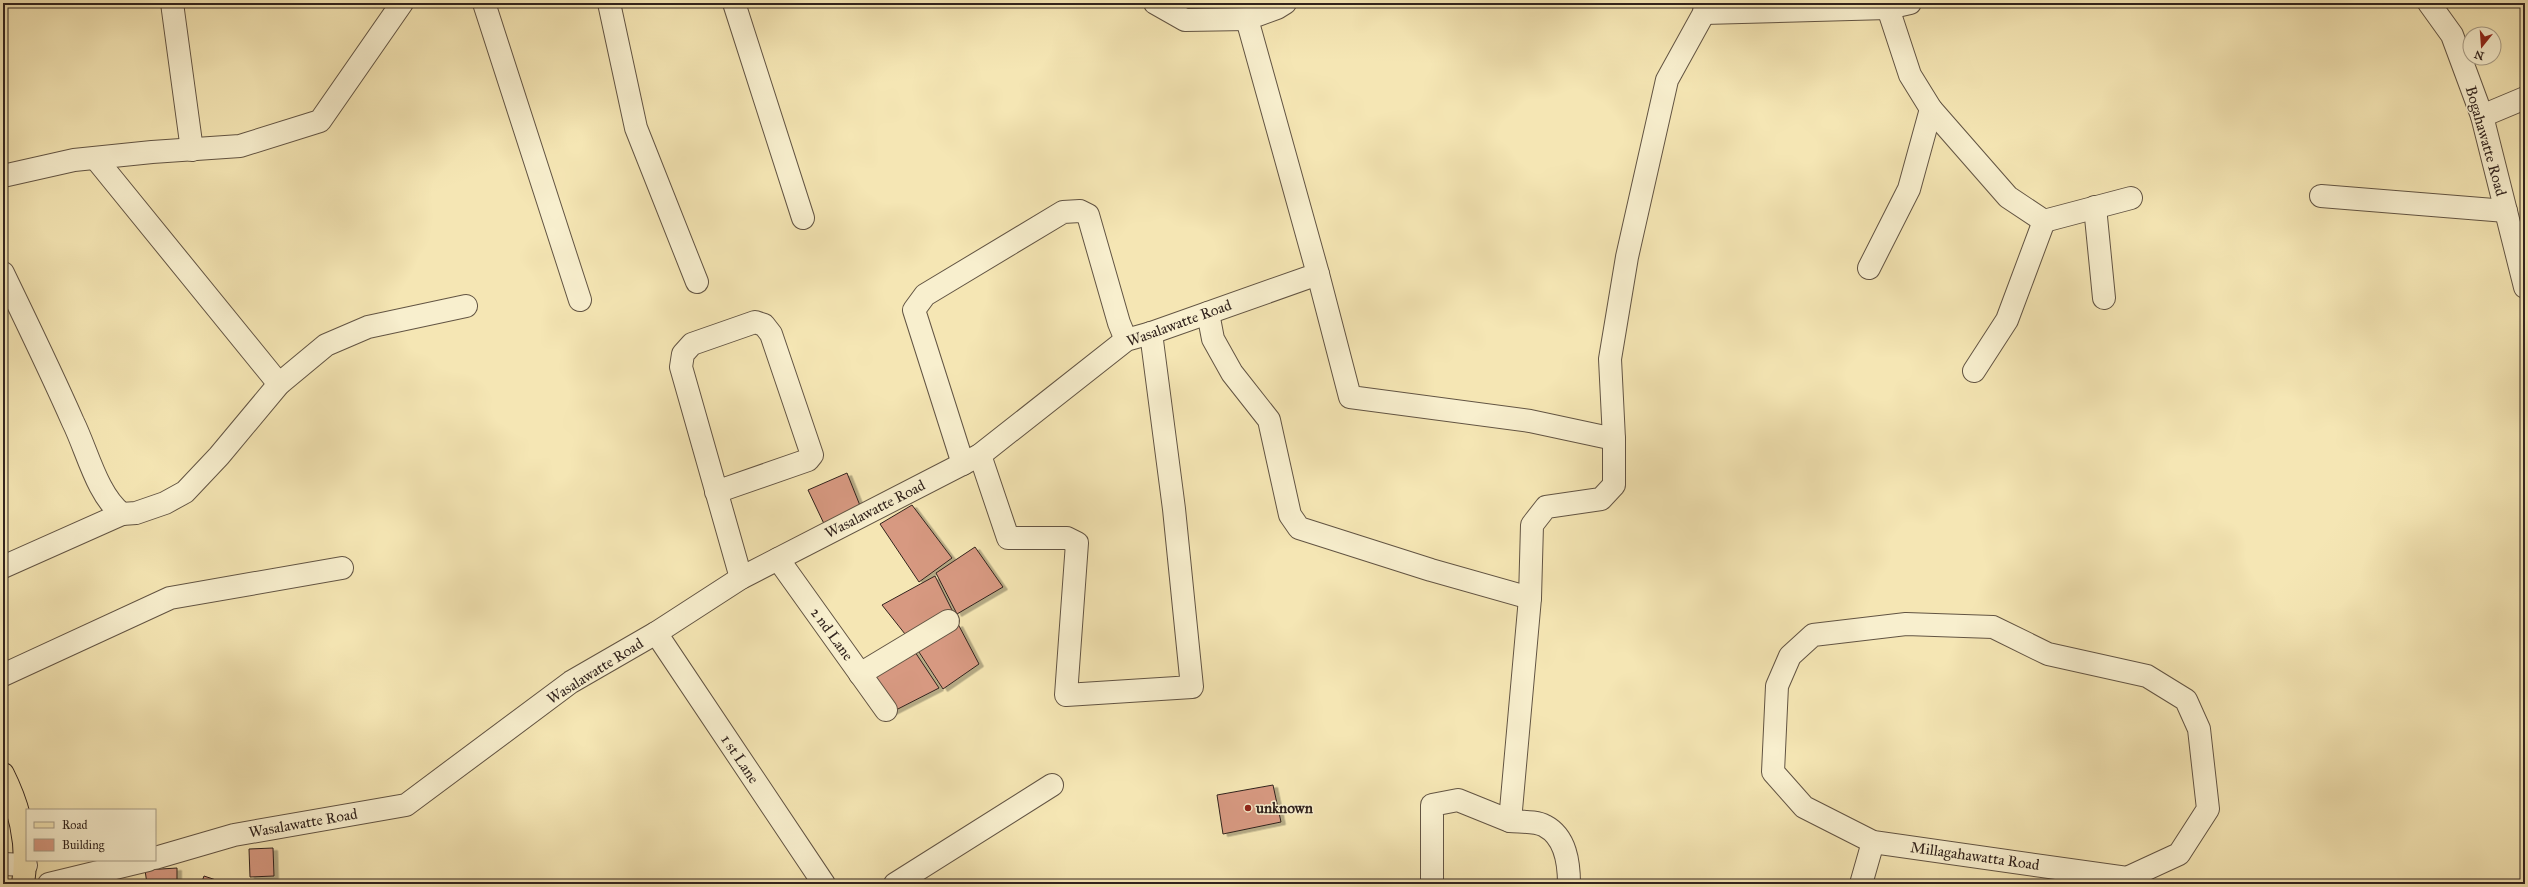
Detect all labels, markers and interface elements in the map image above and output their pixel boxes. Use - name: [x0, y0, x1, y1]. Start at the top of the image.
- north arrow: [2462, 26, 2502, 66]
- text: N: [2472, 47, 2486, 63]
- street label: Bogahawatte Road: [2462, 84, 2510, 199]
- street label: Wasalawatte Road: [1124, 296, 1234, 350]
- street label: Wasalawatte Road: [822, 476, 929, 542]
- street label: 2 nd Lane: [807, 604, 857, 664]
- street label: Wasalawatte Road: [544, 634, 647, 708]
- street label: 1 st Lane: [717, 731, 763, 787]
- place label: unknown: [1255, 799, 1314, 817]
- marker: unknown: [1243, 803, 1253, 813]
- street label: Wasalawatte Road: [247, 804, 359, 841]
- legend: [26, 809, 156, 861]
- text: Road: [62, 818, 88, 832]
- text: Building: [62, 838, 105, 853]
- street label: Millagahawatta Road: [1909, 838, 2041, 874]

